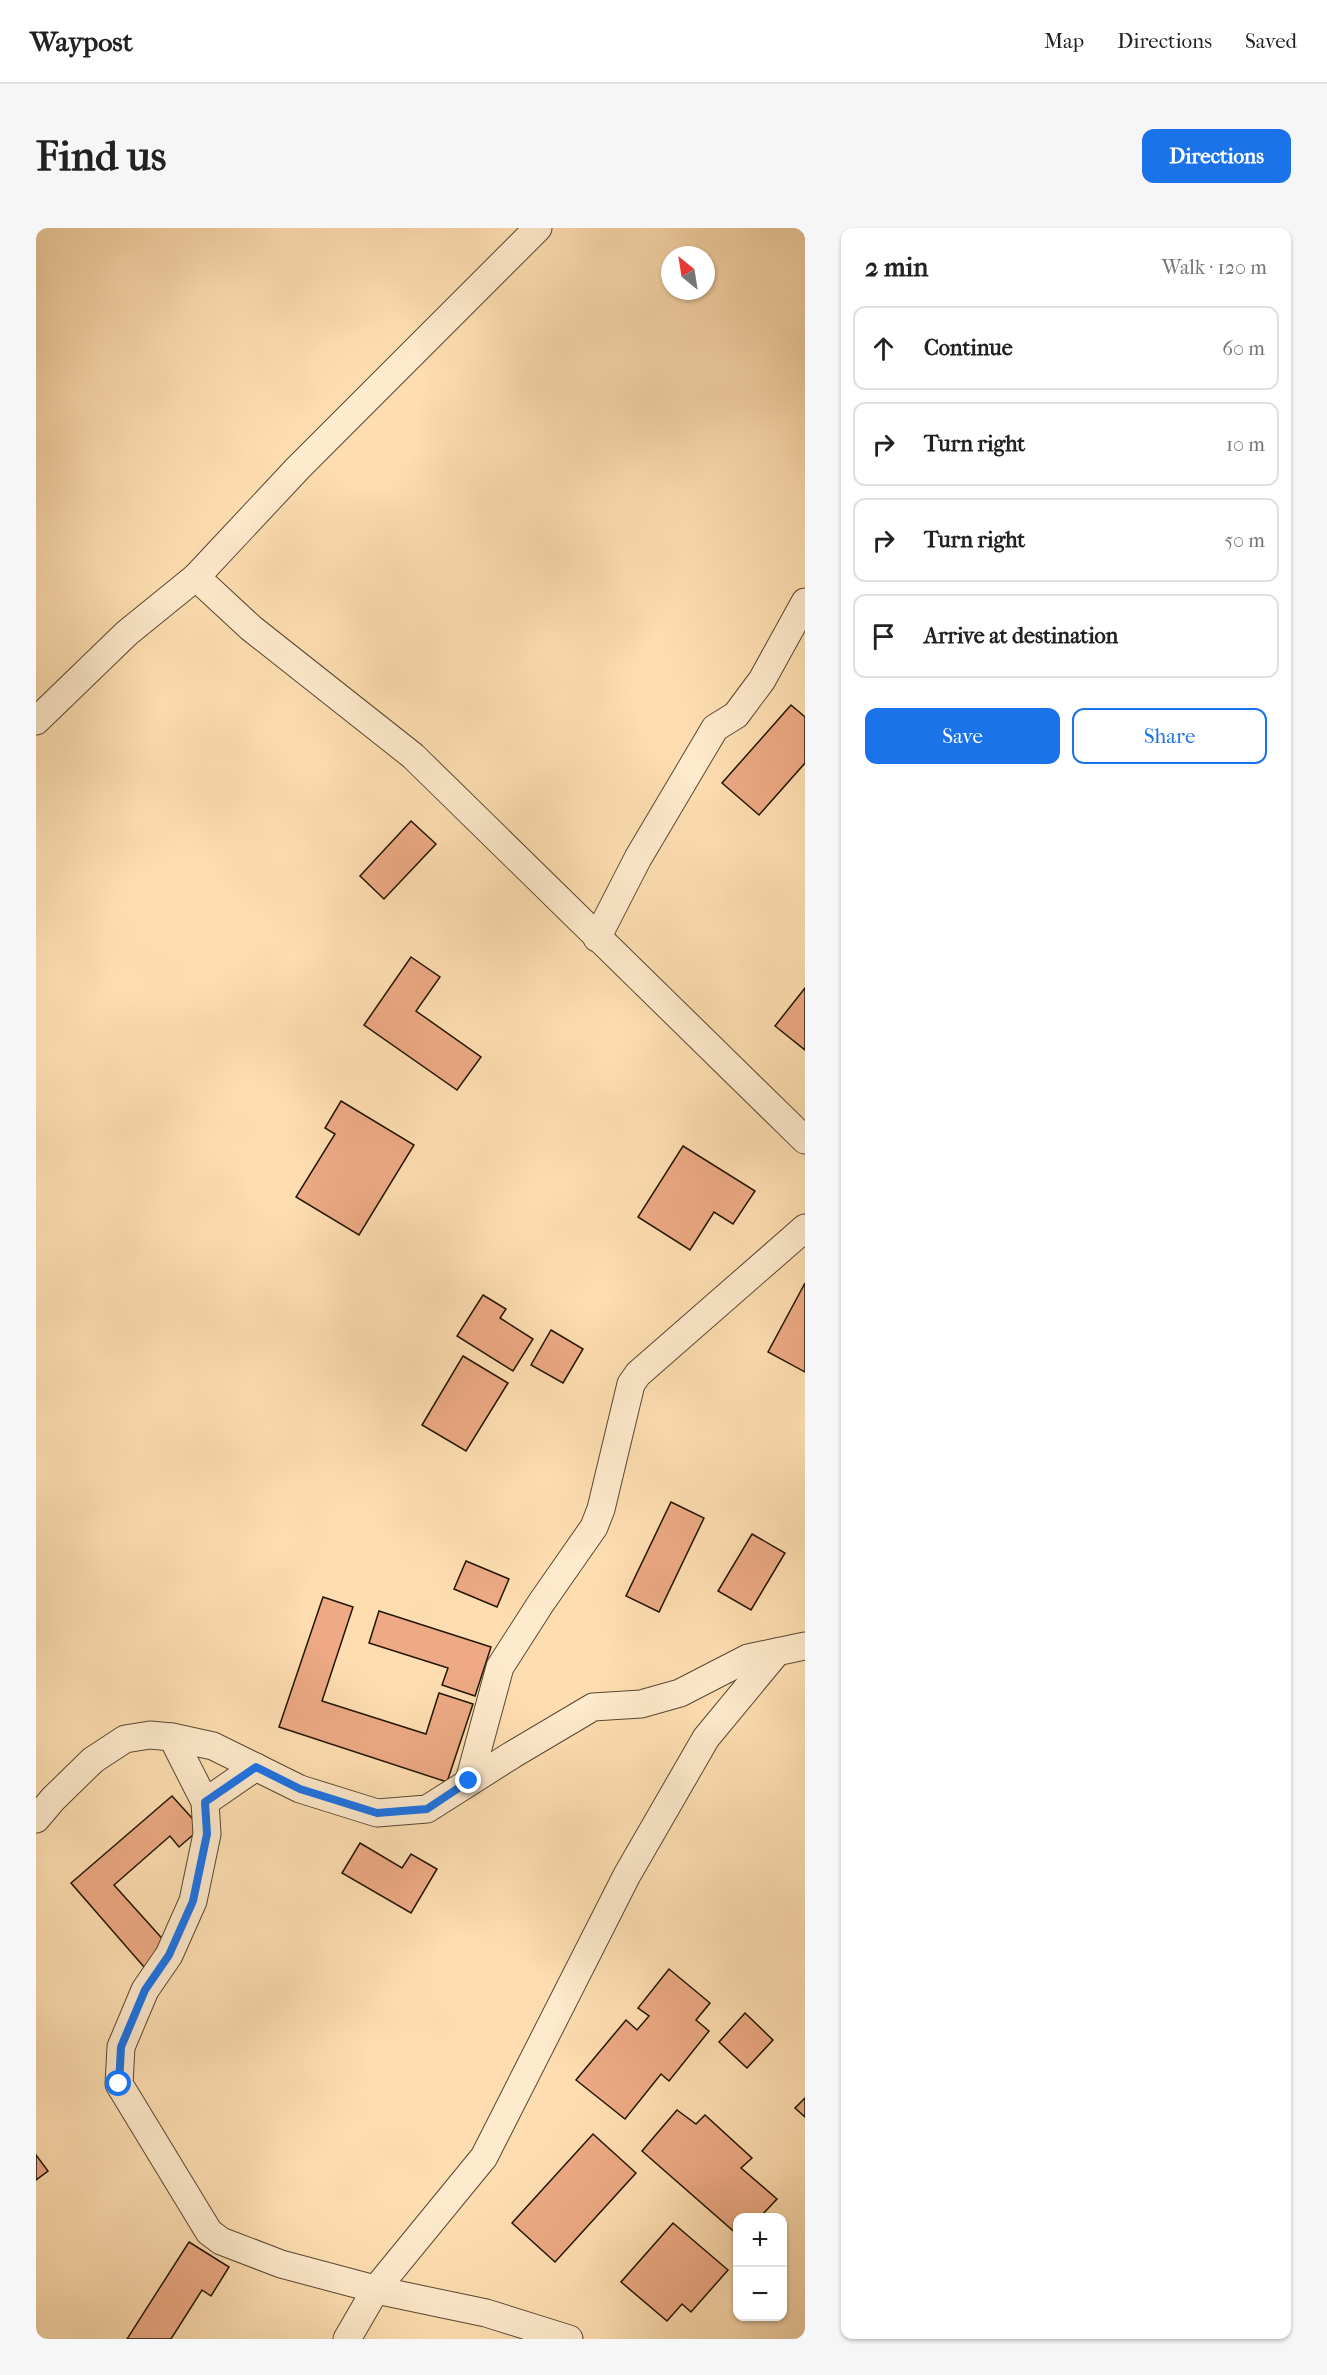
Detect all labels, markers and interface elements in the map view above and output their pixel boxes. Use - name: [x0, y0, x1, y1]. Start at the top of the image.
- text: Waypost: [30, 25, 133, 58]
- text: Map: [1044, 29, 1084, 53]
- text: Directions: [1117, 29, 1212, 53]
- text: Saved: [1245, 29, 1297, 53]
- button: Directions: [1142, 129, 1291, 183]
- text: Find us: [36, 132, 166, 181]
- north arrow: [661, 246, 715, 300]
- text: 2 min: [865, 252, 928, 283]
- text: Walk · 120 m: [1162, 256, 1267, 279]
- icon: ahead: [867, 332, 900, 365]
- text: Continue: [924, 335, 1013, 361]
- text: 60 m: [1222, 337, 1265, 360]
- icon: right: [867, 428, 900, 461]
- text: Turn right: [924, 431, 1025, 457]
- text: 10 m: [1226, 433, 1265, 456]
- icon: right: [867, 524, 900, 557]
- text: Turn right: [924, 527, 1025, 553]
- text: 50 m: [1224, 529, 1265, 552]
- icon: arrive: [867, 620, 900, 653]
- text: Arrive at destination: [924, 623, 1118, 649]
- button: Save: [865, 708, 1060, 764]
- button: Share: [1072, 708, 1267, 764]
- route end: [455, 1767, 481, 1793]
- route start: [105, 2070, 131, 2096]
- map controls: [733, 2213, 787, 2321]
- button: +: [733, 2213, 787, 2267]
- button: −: [733, 2267, 787, 2321]

